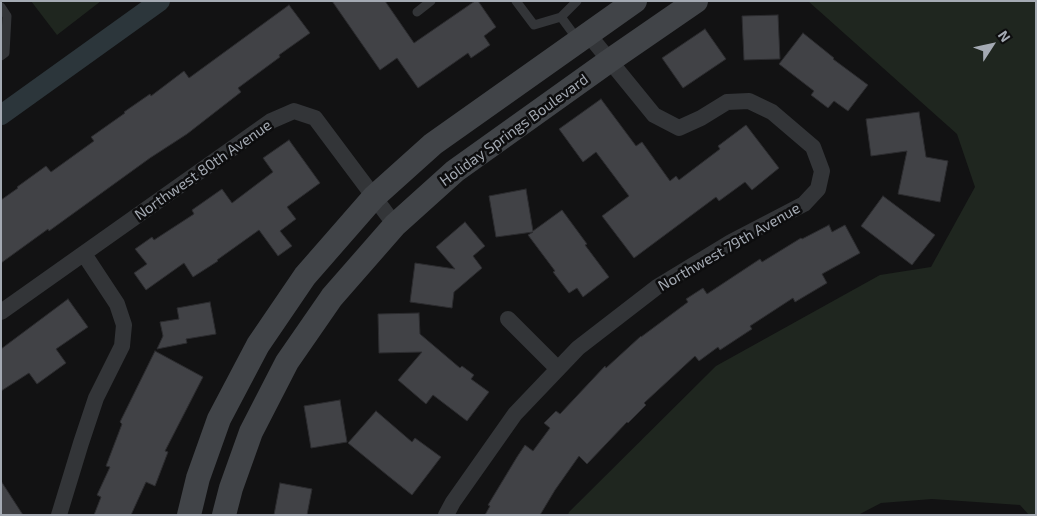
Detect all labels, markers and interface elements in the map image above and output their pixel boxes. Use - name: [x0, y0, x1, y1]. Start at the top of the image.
- north arrow: [967, 20, 1017, 70]
- text: N: [995, 27, 1015, 45]
- street label: Holiday Springs Boulevard: [436, 70, 592, 190]
- street label: Northwest 80th Avenue: [131, 116, 275, 224]
- street label: Northwest 79th Avenue: [655, 199, 803, 295]

